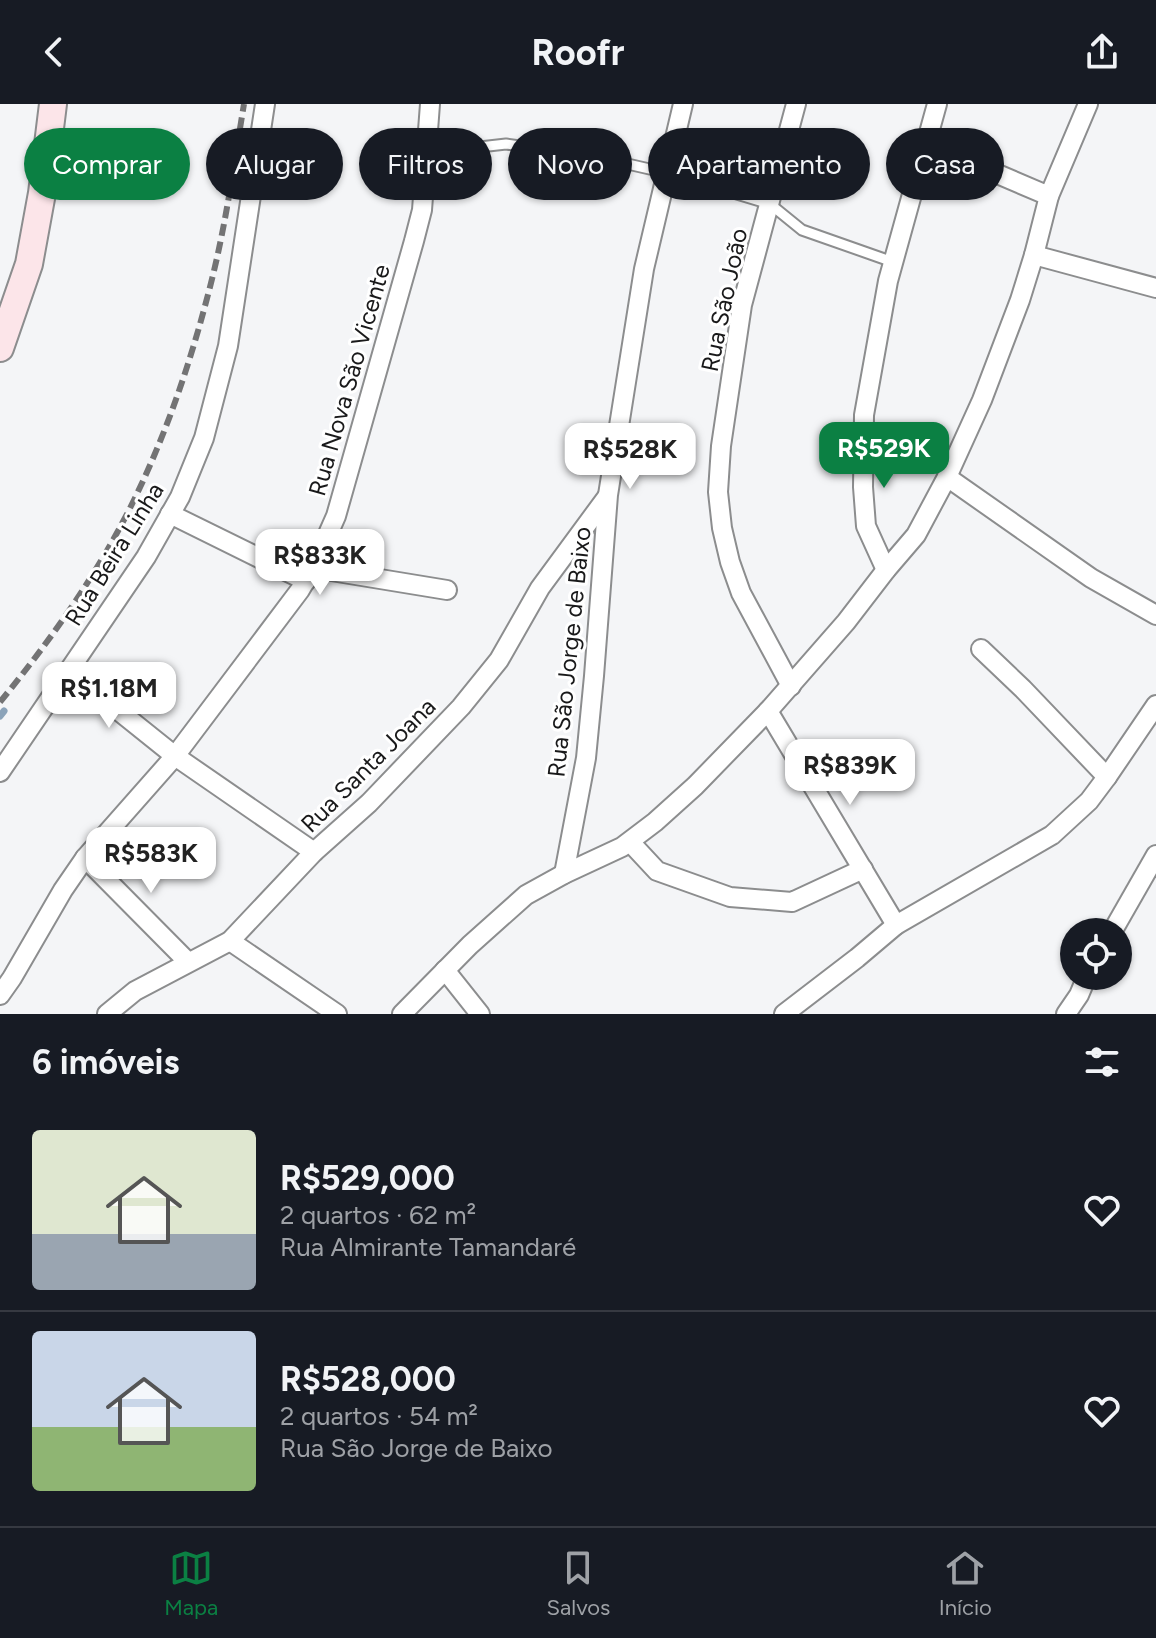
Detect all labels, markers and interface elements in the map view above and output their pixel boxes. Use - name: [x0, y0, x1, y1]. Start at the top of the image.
- icon: back: [32, 30, 76, 74]
- icon: share: [1080, 30, 1124, 74]
- text: Roofr: [532, 31, 624, 74]
- chip: Comprar: [24, 128, 190, 200]
- chip: Alugar: [206, 128, 343, 200]
- chip: Filtros: [359, 128, 492, 200]
- chip: Novo: [508, 128, 632, 200]
- chip: Apartamento: [648, 128, 870, 200]
- chip: Casa: [886, 128, 1004, 200]
- street label: Rua São João: [695, 226, 753, 374]
- street label: Rua Nova São Vicente: [302, 261, 396, 499]
- pin: R$529K: [819, 422, 949, 490]
- pin: R$528K: [565, 423, 695, 491]
- text: R$529K: [837, 432, 931, 464]
- text: R$528K: [583, 433, 677, 465]
- street label: Rua Beira Linha: [58, 477, 170, 631]
- street label: Rua São Jorge de Baixo: [541, 525, 597, 779]
- pin: R$833K: [255, 529, 385, 597]
- text: R$833K: [273, 539, 367, 571]
- pin: R$1.18M: [35, 662, 183, 730]
- text: R$1.18M: [60, 672, 158, 704]
- street label: Rua Santa Joana: [295, 692, 441, 838]
- pin: R$839K: [785, 739, 915, 807]
- text: R$839K: [803, 749, 897, 781]
- pin: R$583K: [86, 827, 216, 895]
- text: R$583K: [104, 837, 198, 869]
- map controls: [1060, 918, 1132, 990]
- button: locate: [1060, 918, 1132, 990]
- icon: filters: [1080, 1040, 1124, 1084]
- text: 6 imóveis: [32, 1042, 179, 1083]
- text: R$529,000: [280, 1158, 455, 1199]
- icon: home: [96, 1162, 192, 1258]
- icon: heart: [1080, 1188, 1124, 1232]
- text: 2 quartos · 62 m²: [280, 1199, 476, 1231]
- text: Rua Almirante Tamandaré: [280, 1231, 576, 1263]
- text: R$528,000: [280, 1359, 456, 1400]
- icon: home: [96, 1363, 192, 1459]
- icon: heart: [1080, 1389, 1124, 1433]
- text: 2 quartos · 54 m²: [280, 1400, 478, 1432]
- text: Rua São Jorge de Baixo: [280, 1432, 553, 1464]
- tab: Mapa: [164, 1546, 218, 1621]
- tab: Salvos: [547, 1546, 610, 1621]
- tab: Início: [939, 1546, 992, 1621]

